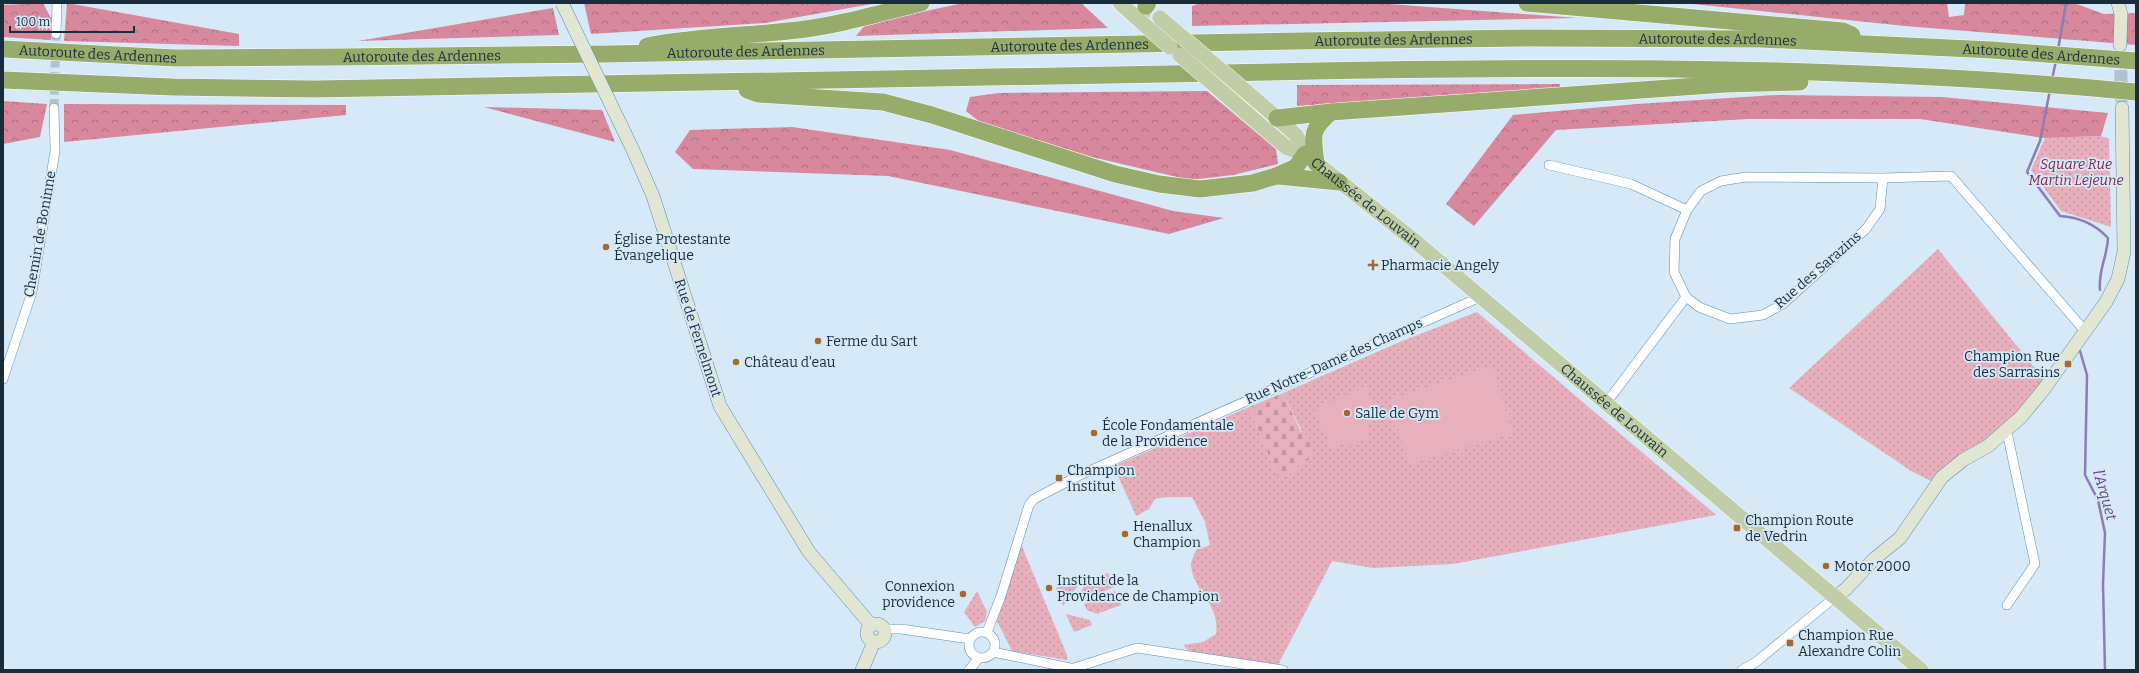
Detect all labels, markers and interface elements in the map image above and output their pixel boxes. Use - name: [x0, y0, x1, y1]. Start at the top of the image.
- scale bar: [10, 8, 134, 34]
- text: 100 m: [16, 15, 51, 29]
- street label: Autoroute des Ardennes: [1314, 30, 1473, 49]
- street label: Autoroute des Ardennes: [1638, 30, 1797, 49]
- street label: Autoroute des Ardennes: [990, 35, 1149, 55]
- street label: Autoroute des Ardennes: [1962, 40, 2121, 68]
- street label: Autoroute des Ardennes: [18, 41, 177, 67]
- street label: Autoroute des Ardennes: [666, 41, 825, 61]
- street label: Autoroute des Ardennes: [343, 47, 501, 65]
- street label: Chaussée de Louvain: [1307, 153, 1425, 251]
- park label: Square Rue Martin Lejeune: [2028, 156, 2124, 189]
- street label: Chemin de Boninne: [20, 169, 60, 299]
- street label: Rue des Sarazins: [1771, 228, 1865, 312]
- place label: Église Protestante Évangelique: [614, 230, 731, 264]
- marker: Église Protestante Évangelique: [601, 242, 611, 252]
- place label: Pharmacie Angely: [1381, 257, 1500, 274]
- marker: Pharmacie Angely: [1368, 260, 1378, 270]
- street label: Rue de Fernelmont: [671, 277, 725, 399]
- street label: Rue Notre-Dame des Champs: [1243, 314, 1425, 408]
- place label: Ferme du Sart: [826, 333, 917, 350]
- marker: Ferme du Sart: [813, 336, 823, 346]
- place label: Champion Rue des Sarrasins: [1964, 348, 2060, 381]
- place label: Château d'eau: [744, 354, 836, 371]
- marker: Château d'eau: [731, 357, 741, 367]
- marker: Champion Rue des Sarrasins: [2063, 359, 2073, 369]
- street label: Chaussée de Louvain: [1557, 360, 1672, 461]
- place label: Salle de Gym: [1355, 405, 1439, 422]
- marker: Salle de Gym: [1342, 408, 1352, 418]
- place label: École Fondamentale de la Providence: [1102, 416, 1234, 450]
- marker: École Fondamentale de la Providence: [1089, 428, 1099, 438]
- place label: Champion Institut: [1067, 462, 1135, 495]
- water label: l'Arquet: [2089, 468, 2121, 523]
- marker: Champion Institut: [1054, 473, 1064, 483]
- place label: Champion Route de Vedrin: [1745, 512, 1854, 545]
- place label: Henallux Champion: [1133, 518, 1201, 551]
- marker: Champion Route de Vedrin: [1732, 523, 1742, 533]
- marker: Henallux Champion: [1120, 529, 1130, 539]
- place label: Motor 2000: [1834, 558, 1911, 575]
- marker: Motor 2000: [1821, 561, 1831, 571]
- place label: Institut de la Providence de Champion: [1057, 572, 1219, 605]
- place label: Connexion providence: [882, 578, 955, 611]
- marker: Institut de la Providence de Champion: [1044, 583, 1054, 593]
- marker: Connexion providence: [958, 589, 968, 599]
- place label: Champion Rue Alexandre Colin: [1798, 627, 1901, 660]
- marker: Champion Rue Alexandre Colin: [1785, 638, 1795, 648]

